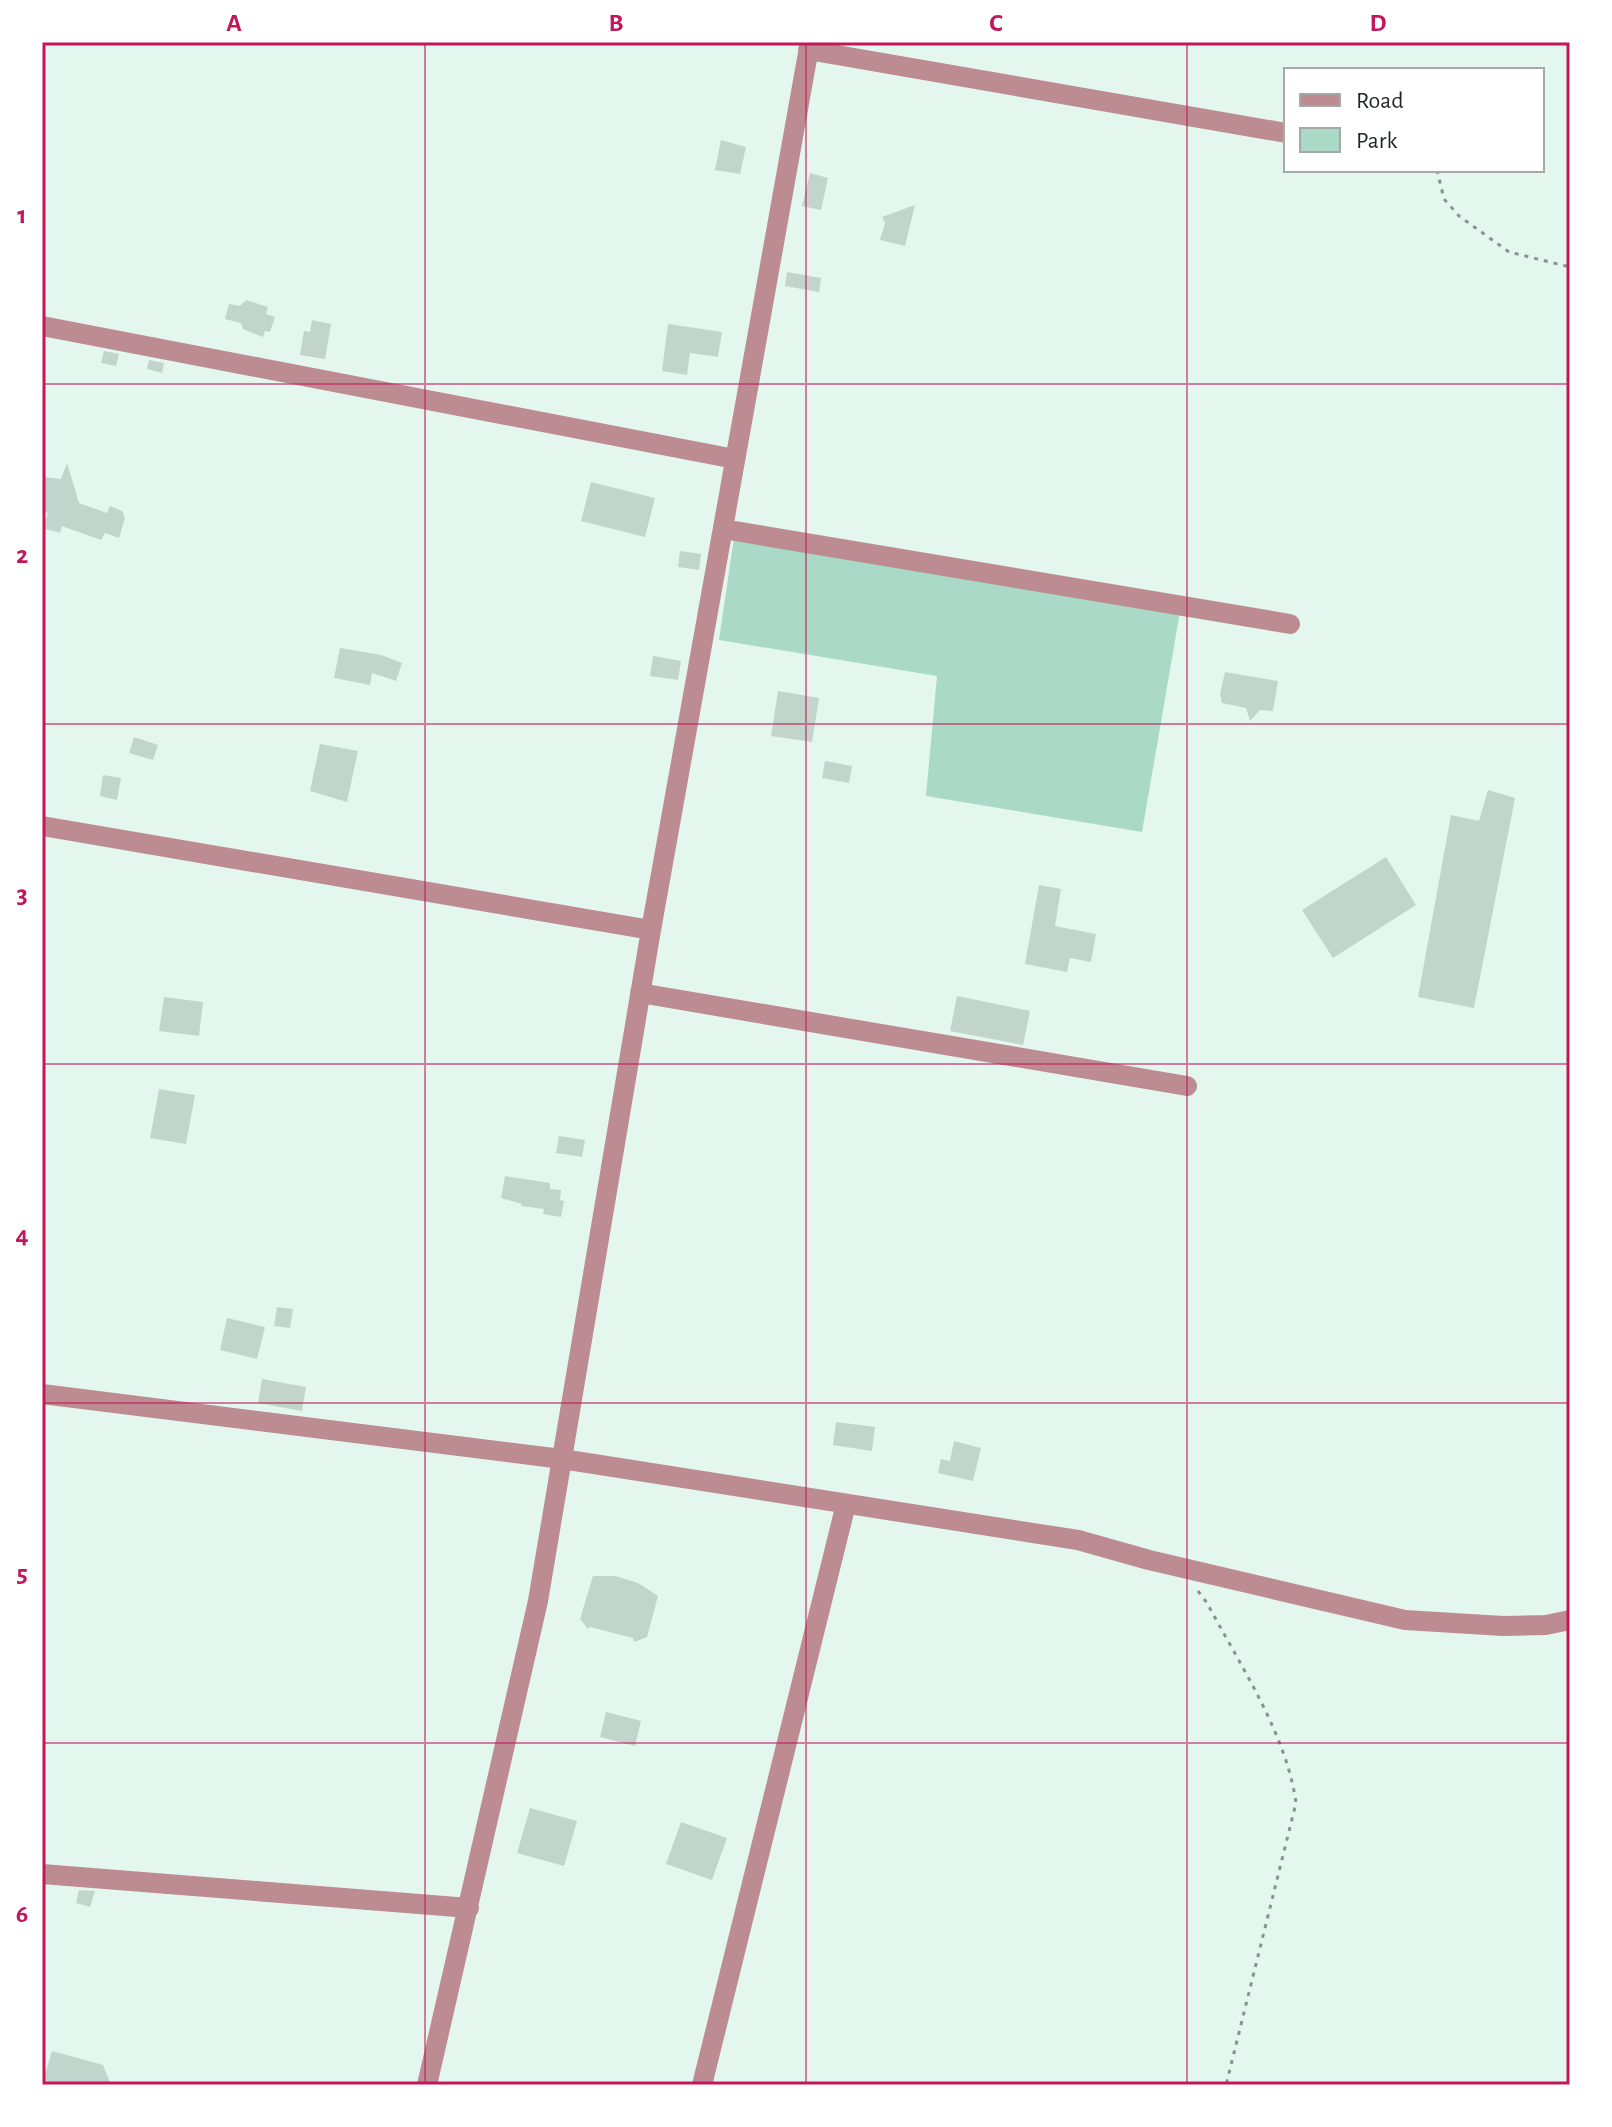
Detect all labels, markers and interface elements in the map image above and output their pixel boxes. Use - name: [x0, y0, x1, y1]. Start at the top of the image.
- text: A: [226, 10, 242, 36]
- text: B: [608, 10, 624, 36]
- text: C: [989, 10, 1003, 36]
- text: D: [1369, 10, 1387, 36]
- legend: [1284, 68, 1544, 172]
- text: Road: [1356, 89, 1404, 113]
- text: Park: [1356, 129, 1397, 153]
- text: 1: [17, 202, 27, 228]
- text: 2: [16, 542, 28, 568]
- text: 3: [16, 882, 28, 908]
- text: 4: [15, 1222, 29, 1248]
- text: 5: [16, 1561, 28, 1587]
- text: 6: [16, 1901, 28, 1927]

